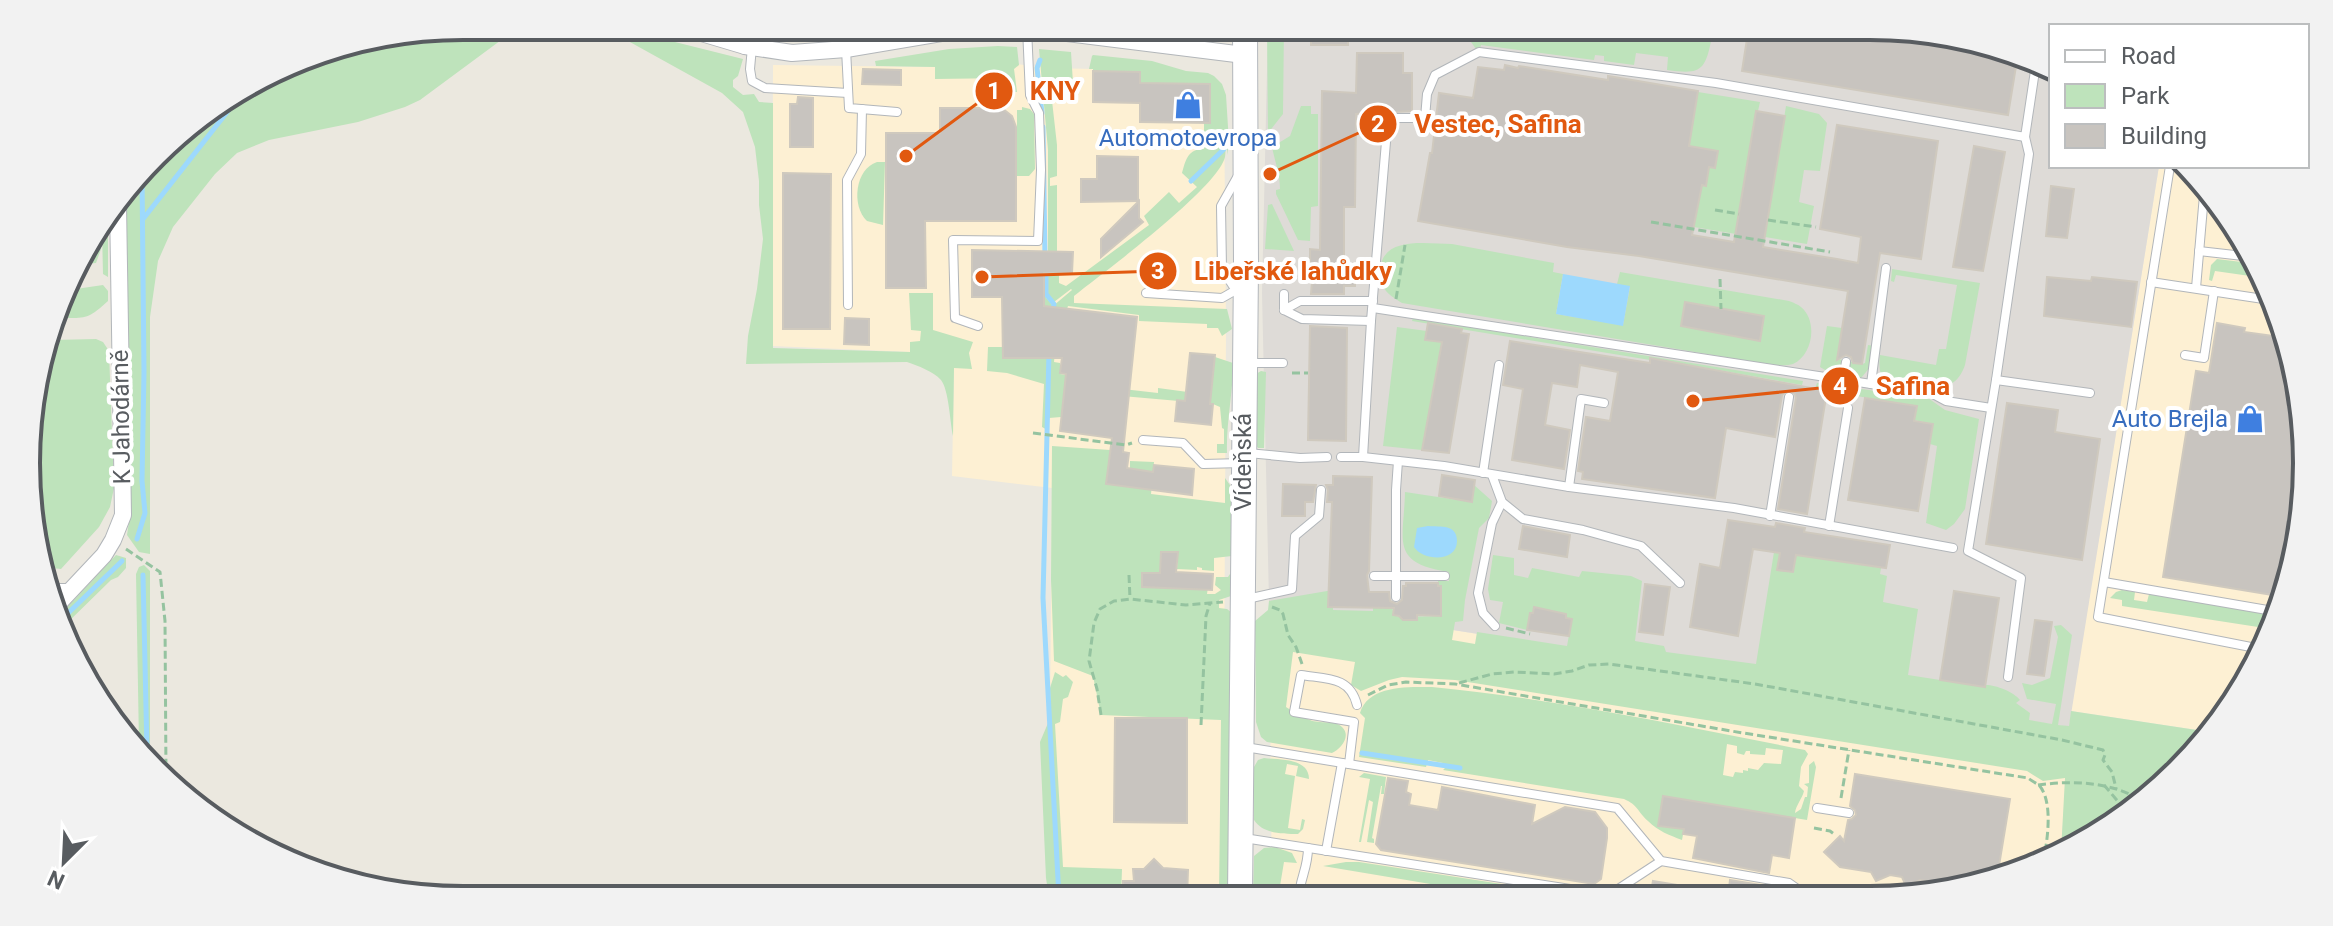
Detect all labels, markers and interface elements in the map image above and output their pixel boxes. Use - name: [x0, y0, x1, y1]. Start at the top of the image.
- legend: [2049, 24, 2309, 168]
- text: Road: [2121, 42, 2176, 70]
- callout: KNY: [974, 66, 1097, 116]
- text: KNY: [1030, 76, 1081, 106]
- text: 1: [987, 77, 1001, 105]
- text: Park: [2121, 82, 2170, 110]
- shop icon: Automotoevropa: [1173, 90, 1203, 120]
- callout: Vestec, Safina: [1358, 99, 1598, 149]
- text: Vestec, Safina: [1414, 109, 1582, 139]
- text: 2: [1371, 110, 1385, 138]
- text: Building: [2121, 122, 2207, 150]
- place label: Automotoevropa: [1099, 124, 1277, 152]
- callout: Libeřské lahůdky: [1138, 246, 1408, 296]
- text: Libeřské lahůdky: [1194, 256, 1393, 286]
- text: 3: [1151, 257, 1165, 285]
- street label: K Jahodárně: [106, 349, 136, 485]
- callout: Safina: [1820, 361, 1966, 411]
- text: Safina: [1876, 371, 1950, 401]
- text: 4: [1833, 372, 1847, 400]
- shop icon: Auto Brejla: [2235, 404, 2265, 434]
- place label: Auto Brejla: [2112, 405, 2228, 433]
- street label: Vídeňská: [1229, 413, 1257, 511]
- north arrow: [24, 822, 104, 902]
- text: N: [44, 865, 68, 894]

